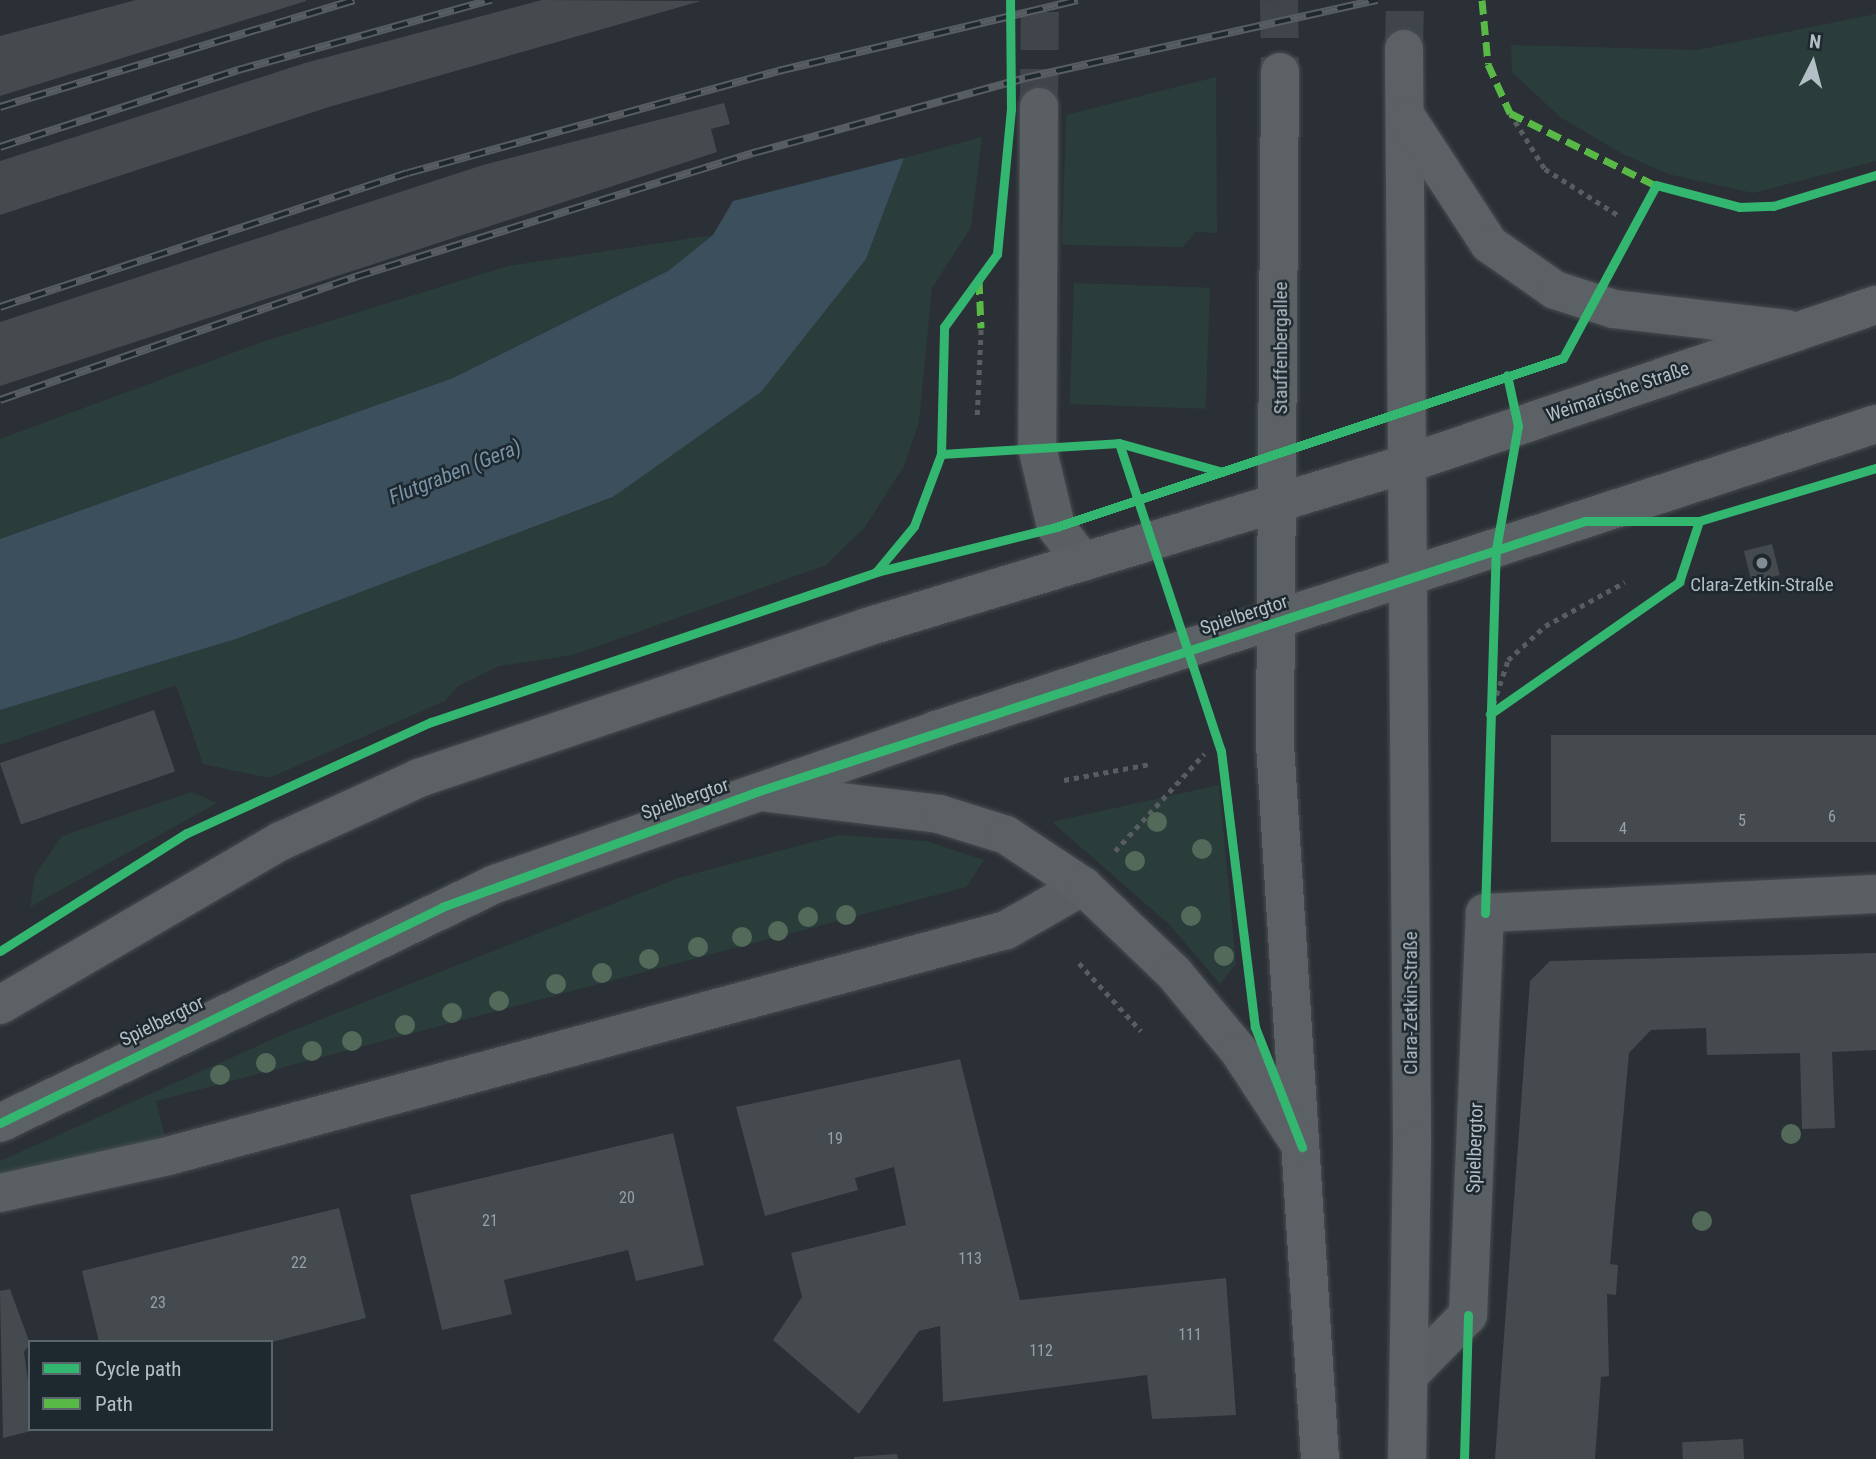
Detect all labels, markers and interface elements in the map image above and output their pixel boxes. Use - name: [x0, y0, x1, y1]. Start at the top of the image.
- north arrow: [1778, 28, 1848, 98]
- text: N: [1808, 30, 1822, 54]
- street label: Stauffenbergallee: [1270, 282, 1292, 414]
- street label: Weimarische Straße: [1544, 357, 1692, 427]
- water label: Flutgraben (Gera): [385, 434, 525, 510]
- marker: Clara-Zetkin-Straße: [1754, 555, 1770, 571]
- place label: Clara-Zetkin-Straße: [1690, 574, 1834, 596]
- street label: Spielbergtor: [1197, 590, 1291, 640]
- street label: Spielbergtor: [638, 773, 732, 825]
- house number: 6: [1828, 807, 1836, 827]
- house number: 5: [1738, 811, 1746, 831]
- house number: 4: [1619, 819, 1627, 839]
- street label: Clara-Zetkin-Straße: [1400, 931, 1422, 1075]
- street label: Spielbergtor: [116, 991, 208, 1051]
- street label: Spielbergtor: [1462, 1102, 1488, 1194]
- house number: 19: [827, 1129, 843, 1149]
- house number: 20: [619, 1188, 635, 1208]
- house number: 21: [482, 1211, 498, 1231]
- house number: 113: [958, 1249, 982, 1269]
- house number: 22: [291, 1253, 307, 1273]
- house number: 23: [150, 1293, 166, 1313]
- house number: 111: [1178, 1325, 1202, 1345]
- legend: [28, 1340, 273, 1431]
- house number: 112: [1029, 1341, 1053, 1361]
- text: Cycle path: [95, 1357, 181, 1381]
- text: Path: [95, 1392, 133, 1416]

